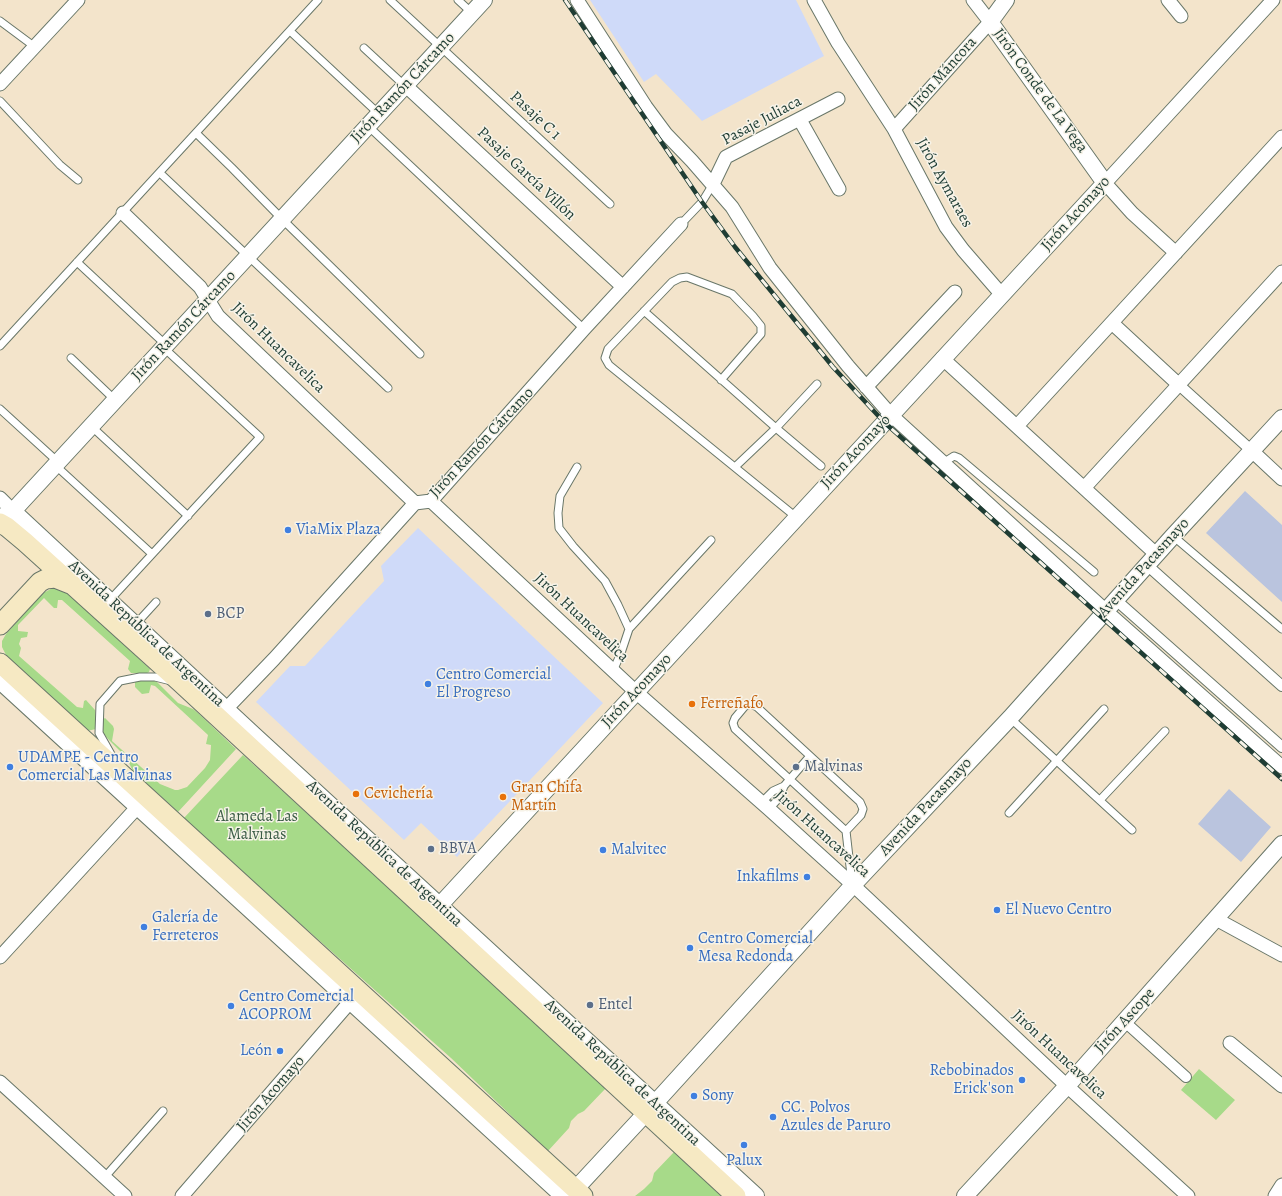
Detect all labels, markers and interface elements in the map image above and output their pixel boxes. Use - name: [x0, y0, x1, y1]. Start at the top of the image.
- street label: Jirón Conde de La Vega: [988, 25, 1092, 157]
- street label: Jirón Ramón Cárcamo: [347, 29, 459, 147]
- street label: Jirón Máncora: [905, 33, 981, 115]
- street label: Pasaje C 1: [505, 88, 565, 144]
- street label: Pasaje Juliaca: [719, 92, 805, 150]
- street label: Pasaje García Villón: [473, 123, 579, 225]
- street label: Jirón Aymaraes: [912, 135, 976, 231]
- street label: Jirón Acomayo: [1037, 173, 1115, 255]
- street label: Jirón Ramón Cárcamo: [128, 267, 240, 385]
- street label: Jirón Huancavelica: [227, 299, 329, 397]
- street label: Jirón Ramón Cárcamo: [426, 384, 538, 502]
- street label: Jirón Acomayo: [817, 411, 895, 493]
- street label: Avenida Pacasmayo: [1094, 514, 1194, 622]
- place label: ViaMix Plaza: [296, 520, 381, 540]
- marker: ViaMix Plaza: [283, 525, 293, 535]
- street label: Avenida República de Argentina: [64, 556, 228, 712]
- street label: Jirón Huancavelica: [530, 569, 632, 667]
- place label: BCP: [216, 604, 244, 624]
- marker: BCP: [203, 609, 213, 619]
- street label: Jirón Acomayo: [598, 650, 676, 732]
- place label: Centro Comercial El Progreso: [436, 665, 551, 703]
- marker: Centro Comercial El Progreso: [423, 679, 433, 689]
- place label: Ferreñafo: [700, 694, 763, 714]
- marker: Ferreñafo: [687, 699, 697, 709]
- place label: UDAMPE - Centro Comercial Las Malvinas: [18, 748, 172, 786]
- street label: Avenida Pacasmayo: [876, 754, 976, 860]
- place label: Malvinas: [804, 757, 863, 777]
- marker: UDAMPE - Centro Comercial Las Malvinas: [5, 762, 15, 772]
- marker: Malvinas: [791, 762, 801, 772]
- street label: Avenida República de Argentina: [302, 776, 466, 932]
- place label: Gran Chifa Martin: [511, 778, 582, 816]
- place label: Cevichería: [364, 784, 433, 804]
- street label: Jirón Huancavelica: [770, 786, 874, 882]
- marker: Cevichería: [351, 789, 361, 799]
- marker: Gran Chifa Martin: [498, 792, 508, 802]
- park label: Alameda Las Malvinas: [216, 807, 298, 845]
- place label: BBVA: [439, 839, 477, 859]
- place label: Malvitec: [611, 840, 667, 860]
- marker: BBVA: [426, 844, 436, 854]
- marker: Malvitec: [598, 845, 608, 855]
- place label: Inkafilms: [736, 867, 799, 887]
- marker: Inkafilms: [802, 872, 812, 882]
- place label: El Nuevo Centro: [1005, 900, 1112, 920]
- marker: El Nuevo Centro: [992, 905, 1002, 915]
- place label: Galería de Ferreteros: [152, 908, 219, 946]
- marker: Galería de Ferreteros: [139, 922, 149, 932]
- place label: Centro Comercial Mesa Redonda: [698, 929, 813, 967]
- marker: Centro Comercial Mesa Redonda: [685, 943, 695, 953]
- street label: Jirón Ascope: [1091, 984, 1159, 1058]
- place label: Centro Comercial ACOPROM: [239, 987, 354, 1025]
- street label: Avenida República de Argentina: [540, 995, 704, 1151]
- place label: Entel: [598, 995, 632, 1015]
- marker: Entel: [585, 1000, 595, 1010]
- marker: Centro Comercial ACOPROM: [226, 1001, 236, 1011]
- street label: Jirón Huancavelica: [1008, 1006, 1110, 1104]
- place label: León: [240, 1041, 272, 1061]
- marker: León: [275, 1046, 285, 1056]
- street label: Jirón Acomayo: [233, 1052, 309, 1136]
- place label: Rebobinados Erick'son: [930, 1061, 1014, 1099]
- marker: Rebobinados Erick'son: [1017, 1075, 1027, 1085]
- place label: Sony: [702, 1086, 734, 1106]
- marker: Sony: [689, 1091, 699, 1101]
- place label: CC. Polvos Azules de Paruro: [781, 1098, 891, 1136]
- marker: CC. Polvos Azules de Paruro: [768, 1112, 778, 1122]
- marker: Palux: [739, 1140, 749, 1150]
- place label: Palux: [726, 1151, 762, 1171]

